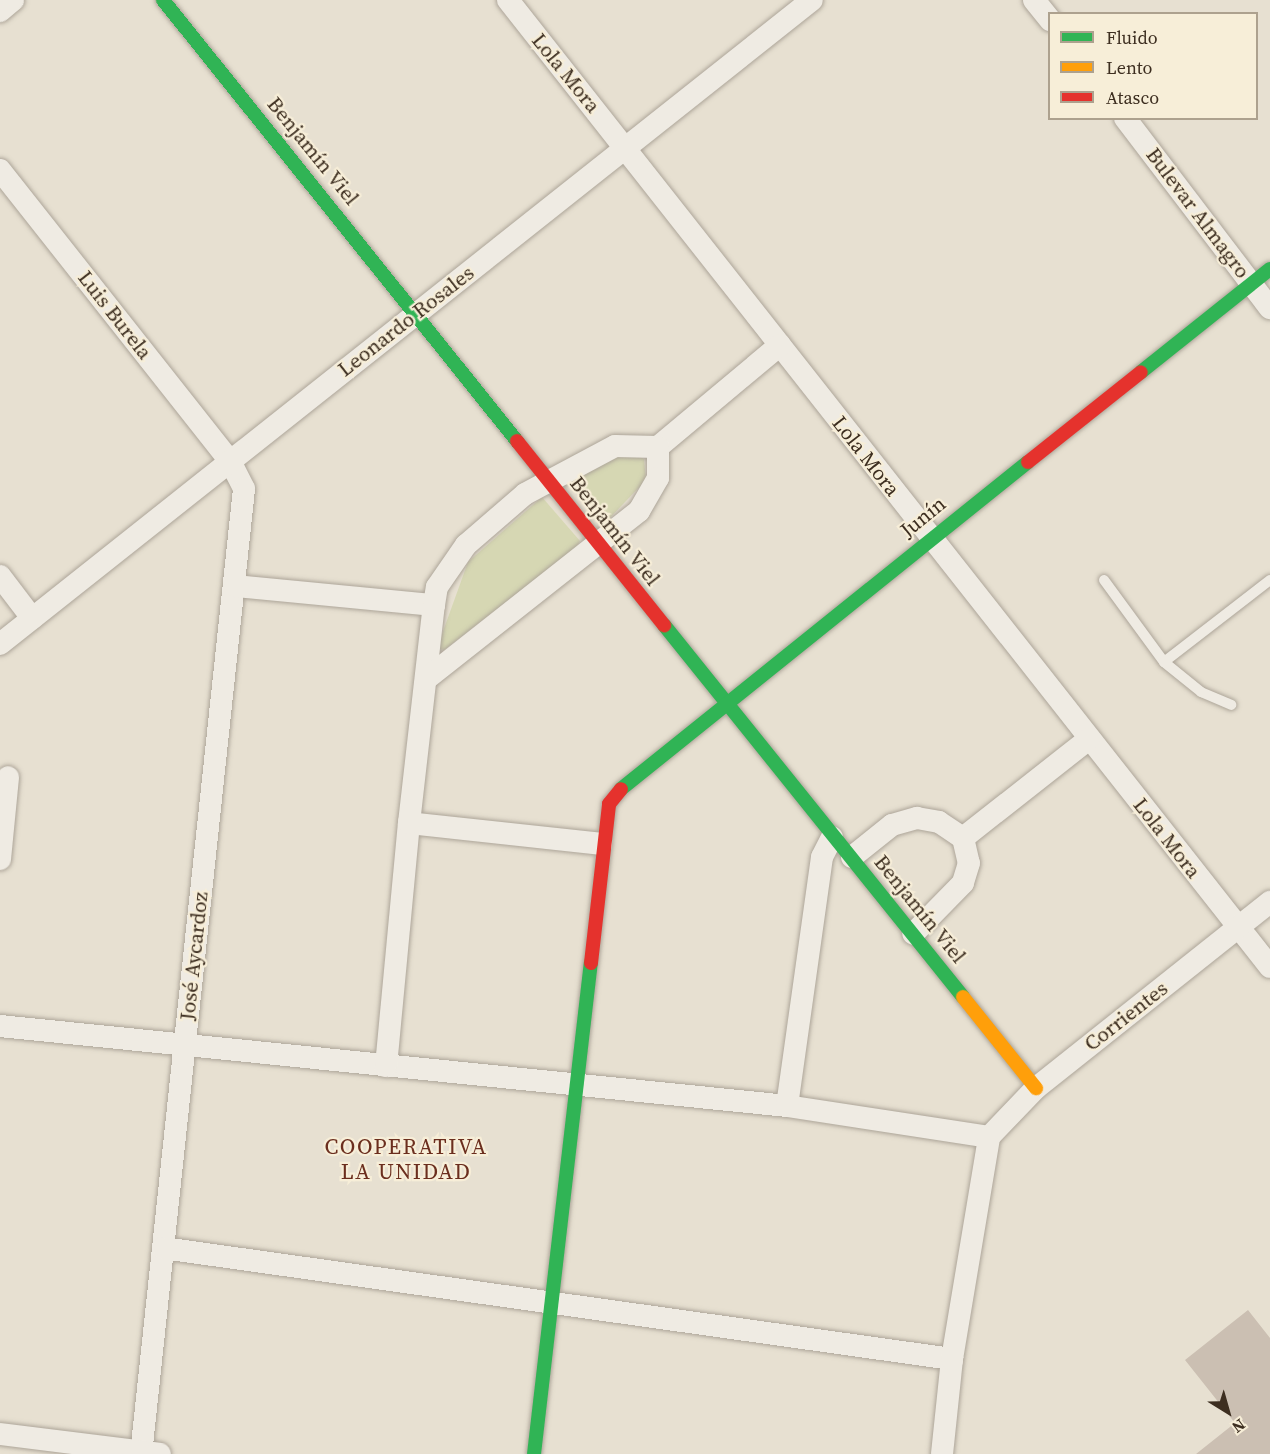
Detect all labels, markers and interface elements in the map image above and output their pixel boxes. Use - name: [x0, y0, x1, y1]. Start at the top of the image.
- legend: [1048, 12, 1258, 120]
- text: Fluido: [1106, 25, 1158, 50]
- street label: Lola Mora: [526, 28, 606, 118]
- text: Lento: [1106, 55, 1152, 80]
- text: Atasco: [1106, 85, 1159, 110]
- street label: Benjamín Viel: [262, 92, 364, 210]
- street label: Bulevar Almagro: [1141, 143, 1255, 283]
- street label: Leonardo Rosales: [333, 260, 479, 382]
- street label: Luis Burela: [73, 266, 157, 364]
- street label: Lola Mora: [827, 411, 905, 501]
- street label: Benjamín Viel: [564, 471, 666, 591]
- street label: Junín: [895, 491, 951, 543]
- street label: Lola Mora: [1128, 793, 1206, 883]
- street label: Benjamín Viel: [869, 850, 971, 968]
- street label: José Aycardoz: [175, 890, 213, 1022]
- street label: Corrientes: [1079, 976, 1173, 1056]
- district label: COOPERATIVA LA UNIDAD: [324, 1133, 488, 1184]
- north arrow: [1198, 1382, 1258, 1442]
- text: N: [1228, 1414, 1250, 1439]

